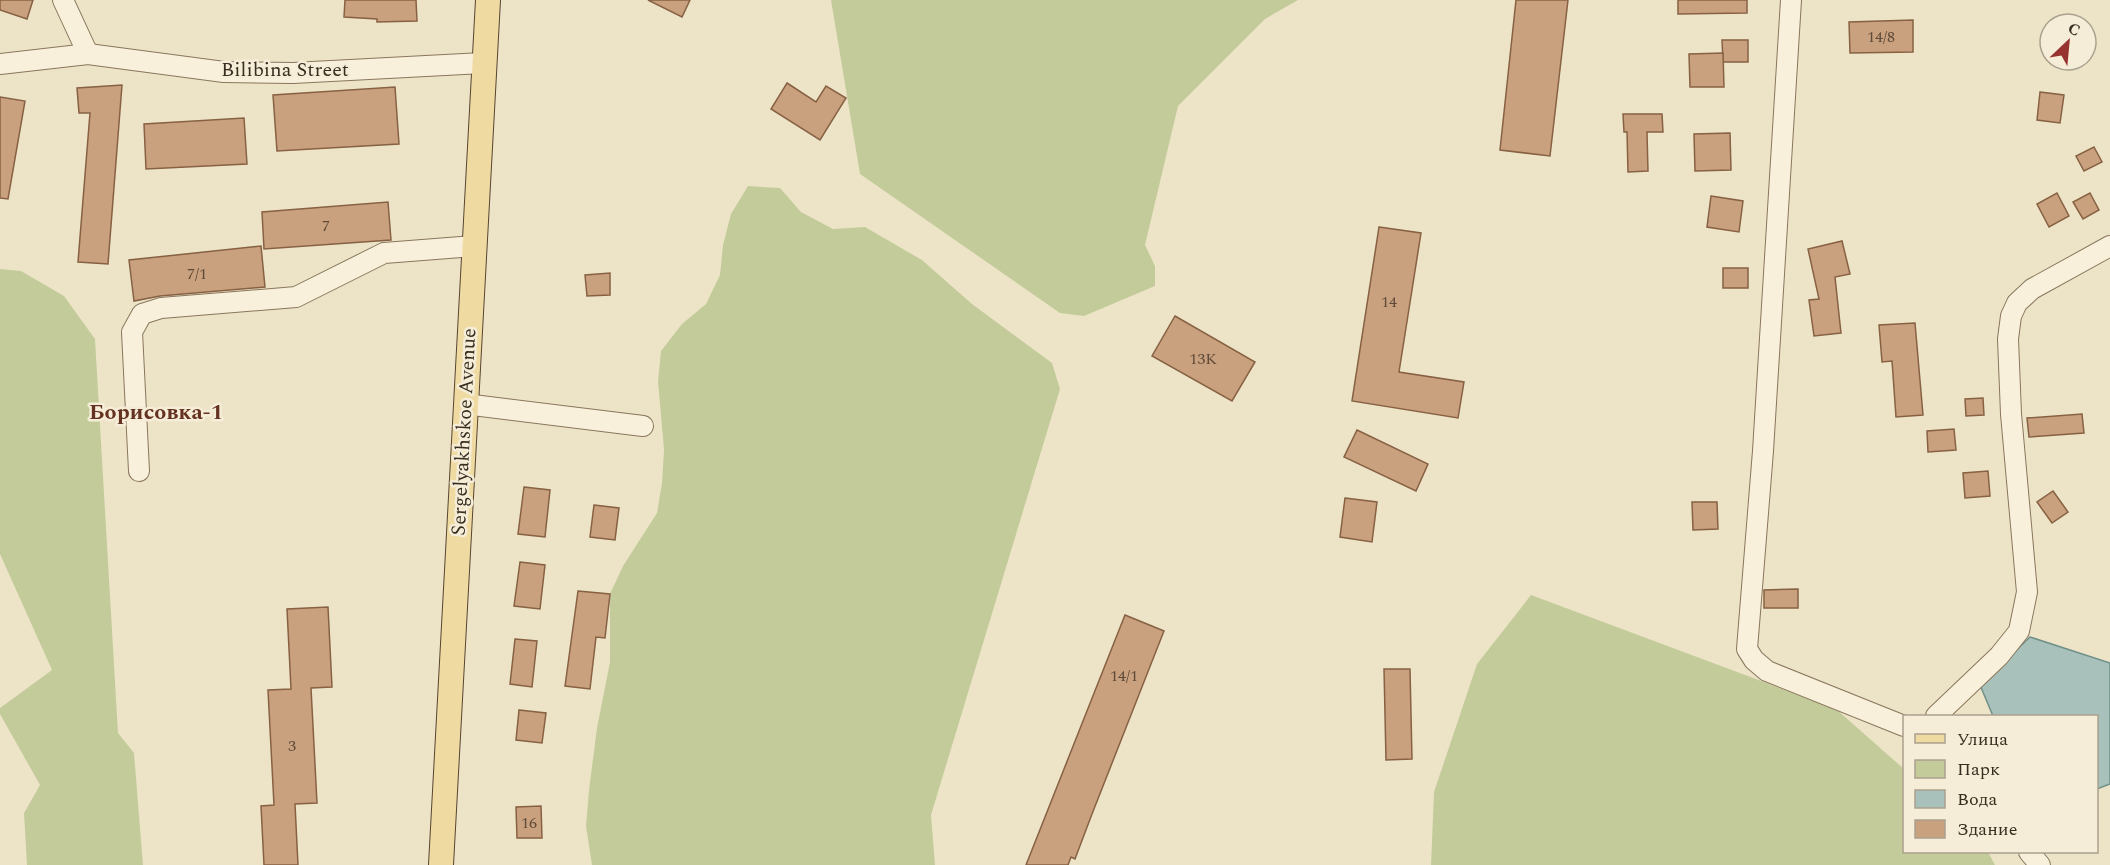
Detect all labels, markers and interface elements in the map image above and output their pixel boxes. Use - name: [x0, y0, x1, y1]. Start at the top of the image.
- north arrow: [2038, 12, 2098, 72]
- text: С: [2064, 16, 2085, 43]
- house number: 14/8: [1867, 25, 1895, 49]
- street label: Bilibina Street: [221, 55, 349, 85]
- house number: 7: [322, 214, 330, 238]
- house number: 7/1: [187, 262, 207, 286]
- house number: 14: [1381, 290, 1397, 314]
- street label: Sergelyakhskoe Avenue: [444, 327, 484, 537]
- house number: 13К: [1189, 347, 1217, 371]
- district label: Борисовка-1: [89, 396, 223, 429]
- house number: 14/1: [1110, 664, 1138, 688]
- legend: [1903, 715, 2098, 853]
- text: Улица: [1957, 726, 2008, 753]
- house number: 3: [288, 734, 296, 758]
- text: Парк: [1957, 756, 2000, 783]
- text: Вода: [1957, 786, 1997, 813]
- house number: 16: [521, 811, 537, 835]
- text: Здание: [1957, 816, 2017, 843]

